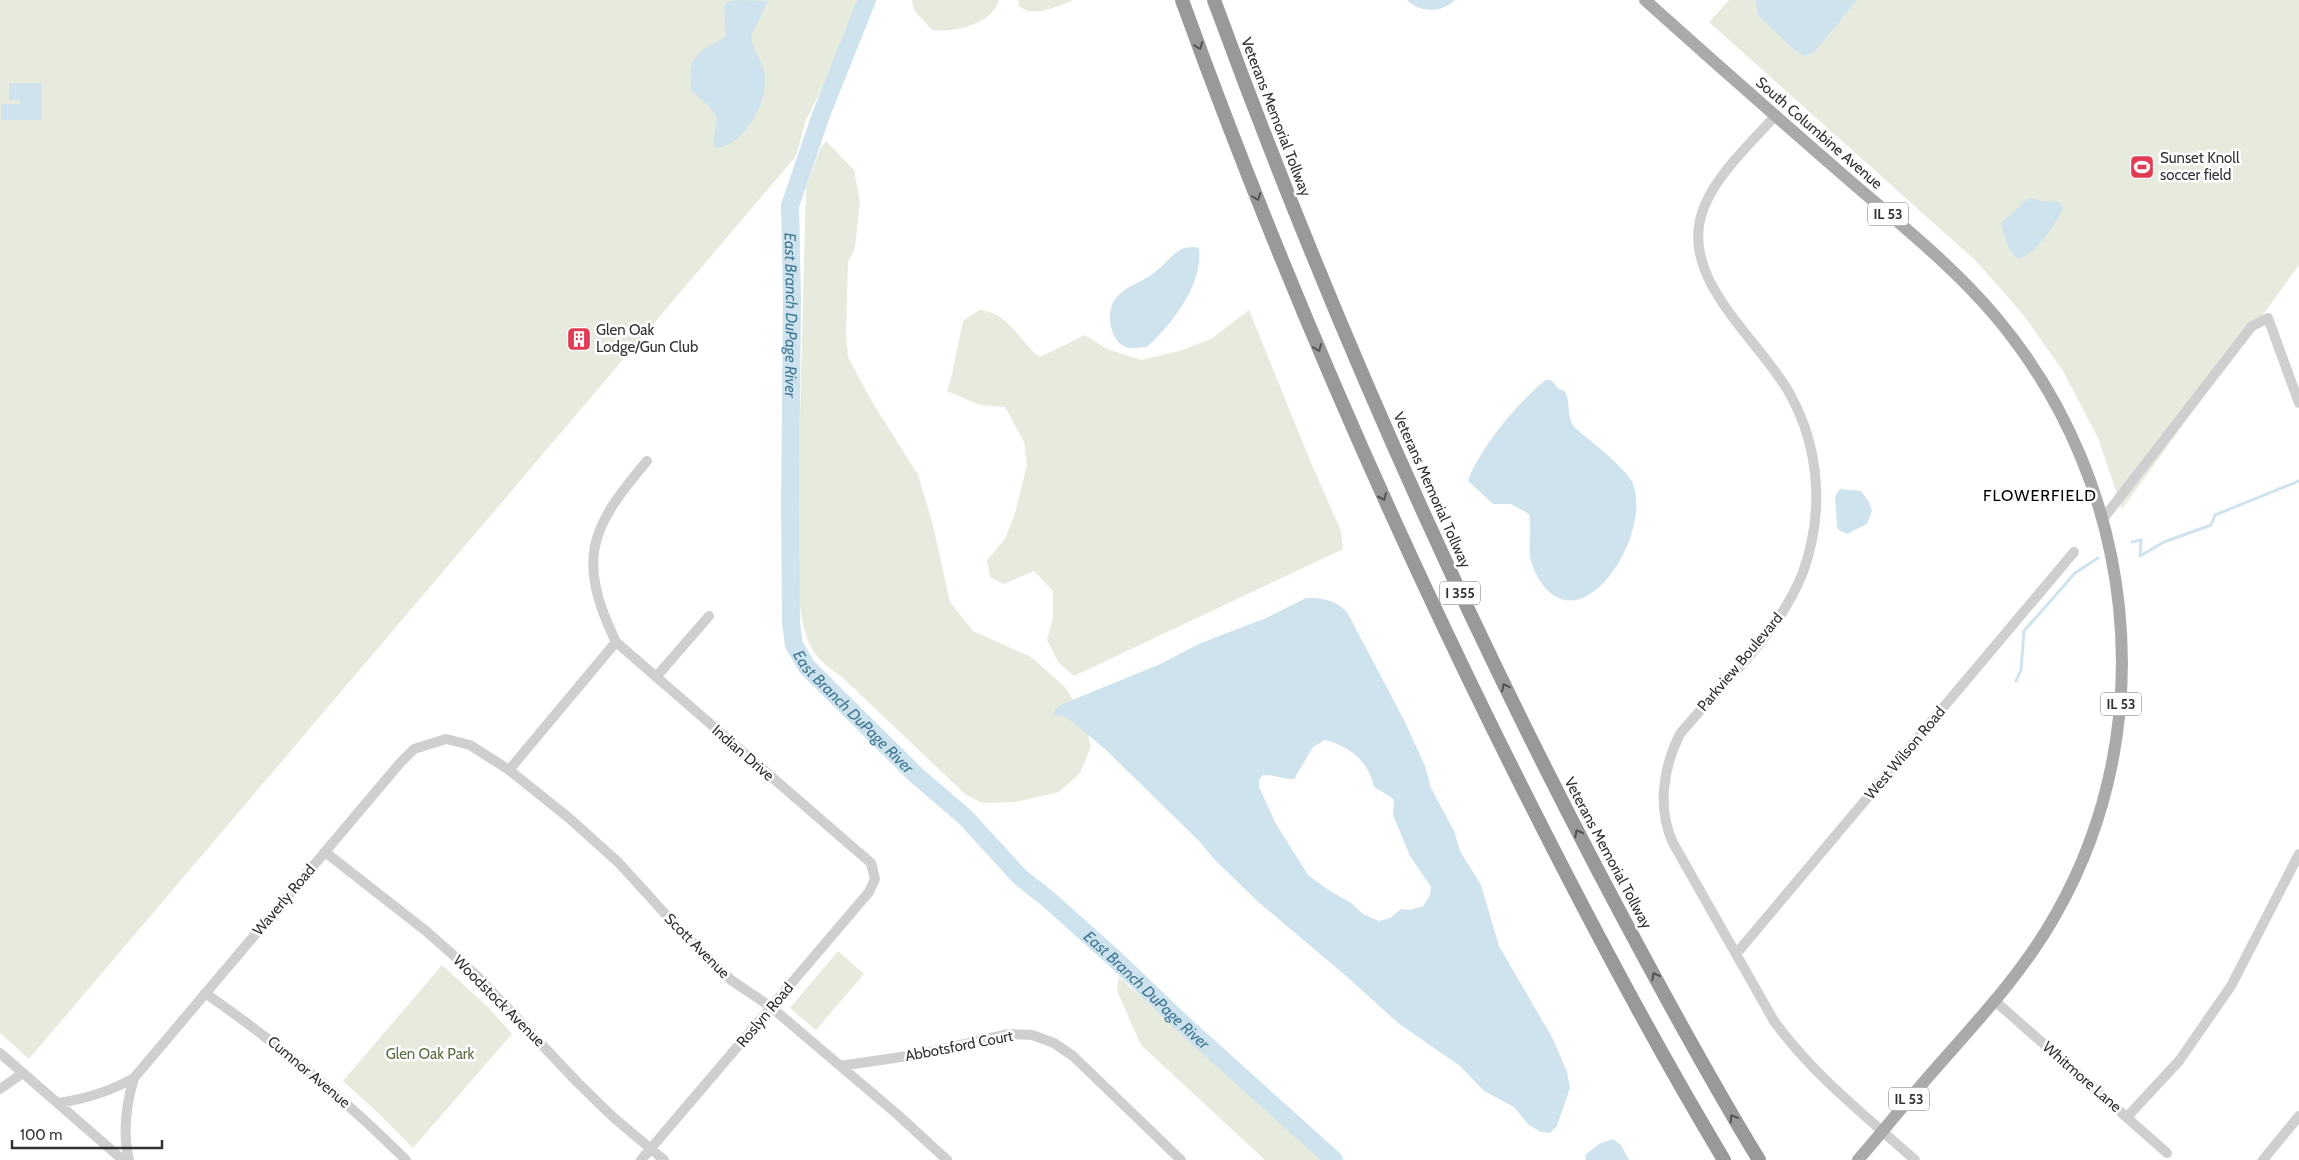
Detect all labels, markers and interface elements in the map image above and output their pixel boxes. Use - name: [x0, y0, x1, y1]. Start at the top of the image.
- street label: Veterans Memorial Tollway: [1237, 35, 1315, 199]
- one-way arrow: [1193, 41, 1203, 50]
- street label: South Columbine Avenue: [1752, 73, 1886, 193]
- place label: Sunset Knoll soccer field: [2160, 149, 2240, 184]
- sports icon: Sunset Knoll soccer field: [2129, 154, 2155, 180]
- one-way arrow: [1251, 192, 1262, 201]
- road number: IL 53: [1868, 202, 1908, 225]
- water label: East Branch DuPage River: [781, 232, 802, 399]
- place label: Glen Oak Lodge/Gun Club: [596, 321, 698, 356]
- building icon: Glen Oak Lodge/Gun Club: [566, 326, 592, 352]
- one-way arrow: [1312, 343, 1323, 352]
- street label: Veterans Memorial Tollway: [1389, 409, 1475, 571]
- district label: FLOWERFIELD: [1983, 486, 2097, 505]
- one-way arrow: [1377, 492, 1388, 501]
- road number: I 355: [1440, 582, 1480, 604]
- street label: Parkview Boulevard: [1694, 609, 1786, 715]
- water label: East Branch DuPage River: [790, 646, 919, 778]
- one-way arrow: [1502, 684, 1512, 693]
- road number: IL 53: [2101, 692, 2141, 716]
- street label: West Wilson Road: [1861, 703, 1949, 803]
- street label: Indian Drive: [708, 721, 778, 785]
- street label: Veterans Memorial Tollway: [1560, 774, 1656, 932]
- one-way arrow: [1574, 829, 1584, 838]
- street label: Waverly Road: [249, 861, 319, 939]
- street label: Scott Avenue: [661, 910, 734, 983]
- water label: East Branch DuPage River: [1080, 926, 1214, 1054]
- street label: Woodstock Avenue: [449, 951, 549, 1051]
- one-way arrow: [1651, 972, 1661, 981]
- street label: Roslyn Road: [733, 979, 797, 1051]
- street label: Abbotsford Court: [904, 1027, 1014, 1065]
- street label: Cumnor Avenue: [264, 1032, 354, 1112]
- street label: Whitmore Lane: [2039, 1038, 2125, 1116]
- park label: Glen Oak Park: [386, 1045, 475, 1063]
- road number: IL 53: [1889, 1088, 1929, 1110]
- one-way arrow: [1730, 1115, 1740, 1124]
- scale bar: [12, 1118, 162, 1150]
- text: 100 m: [20, 1126, 62, 1144]

